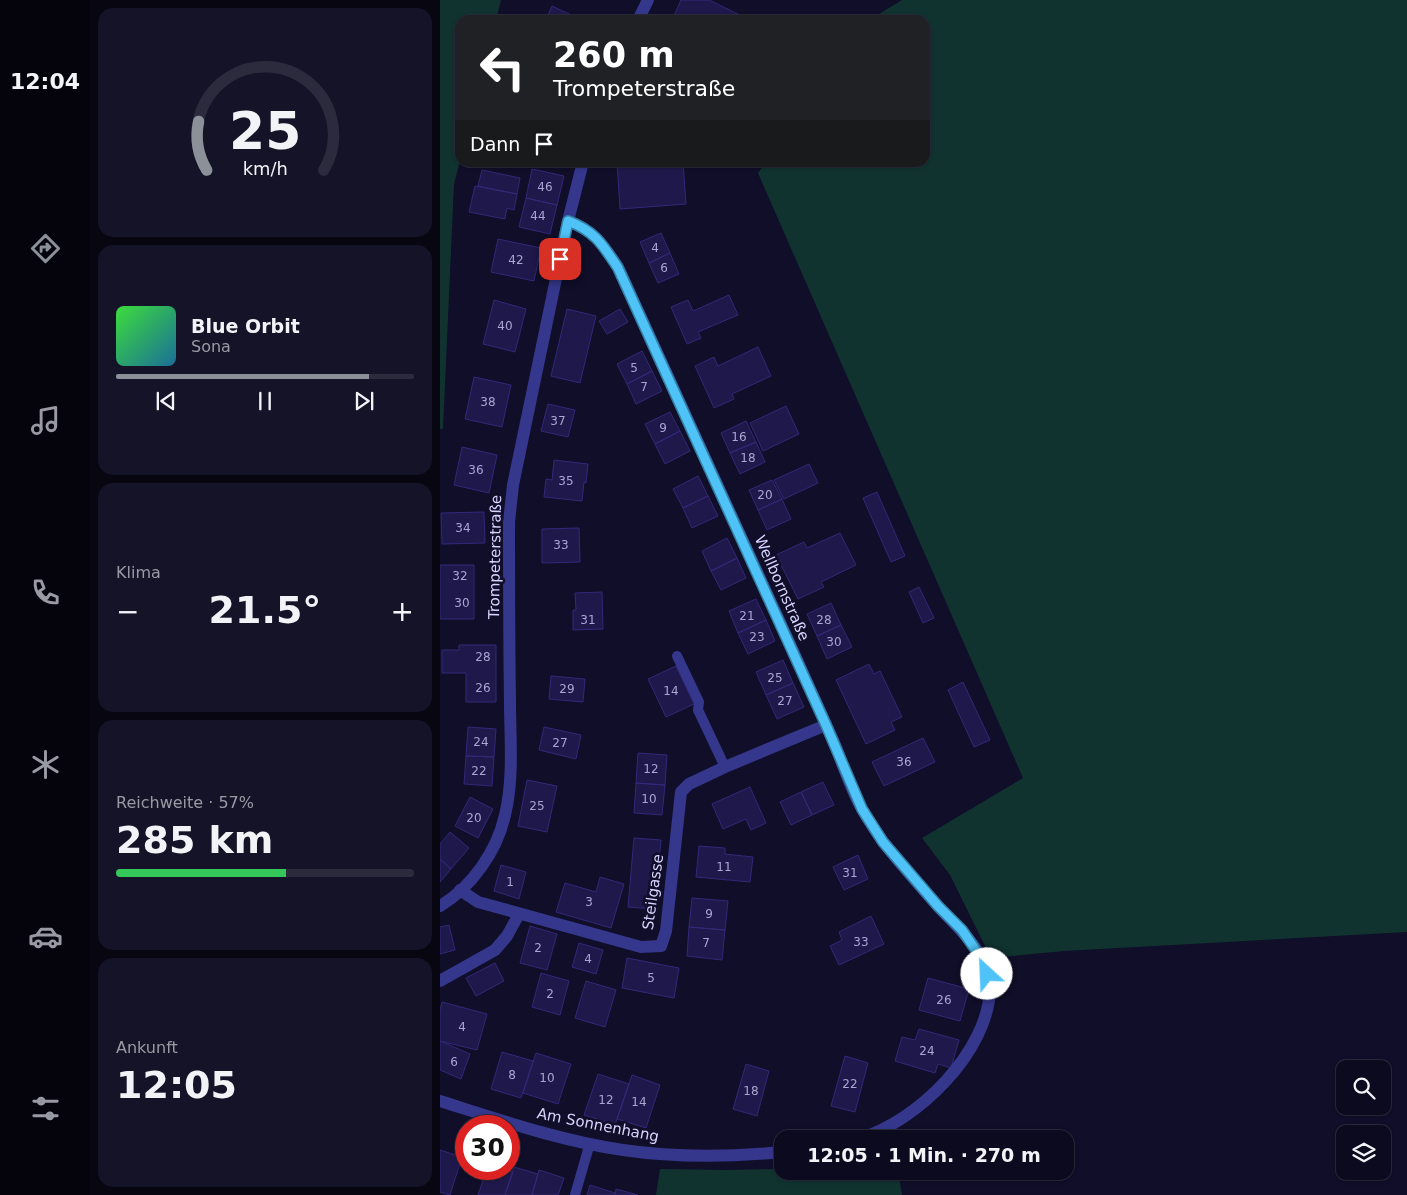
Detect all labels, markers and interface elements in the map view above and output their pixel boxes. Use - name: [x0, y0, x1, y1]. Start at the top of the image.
- icon: left: [470, 35, 535, 100]
- text: 260 m: [553, 35, 675, 75]
- text: 12:04: [10, 69, 80, 94]
- text: Trompeterstraße: [553, 76, 735, 101]
- text: 25: [229, 101, 301, 161]
- icon: arrive: [530, 130, 558, 158]
- text: Dann: [470, 133, 520, 155]
- text: km/h: [242, 158, 288, 179]
- house number: 46: [537, 180, 553, 194]
- house number: 44: [530, 209, 546, 223]
- icon: directions: [28, 231, 63, 266]
- pin: [539, 238, 581, 280]
- house number: 4: [651, 241, 659, 255]
- icon: arrive: [546, 245, 574, 273]
- house number: 42: [508, 253, 524, 267]
- house number: 6: [660, 261, 668, 275]
- text: Blue Orbit: [191, 315, 300, 337]
- house number: 40: [497, 319, 513, 333]
- text: Sona: [191, 337, 231, 356]
- house number: 5: [630, 361, 638, 375]
- house number: 7: [640, 380, 648, 394]
- icon: previous: [152, 387, 180, 415]
- icon: pause: [251, 387, 279, 415]
- icon: next: [350, 387, 378, 415]
- house number: 38: [480, 395, 496, 409]
- icon: music: [28, 403, 63, 438]
- house number: 37: [550, 414, 566, 428]
- house number: 9: [659, 421, 667, 435]
- house number: 16: [731, 430, 747, 444]
- house number: 18: [740, 451, 756, 465]
- house number: 36: [468, 463, 484, 477]
- house number: 35: [558, 474, 574, 488]
- house number: 20: [757, 488, 773, 502]
- street label: Trompeterstraße: [485, 495, 505, 620]
- house number: 34: [455, 521, 471, 535]
- street label: Wellbornstraße: [751, 533, 813, 643]
- house number: 33: [553, 538, 569, 552]
- text: Klima: [116, 563, 161, 582]
- house number: 32: [452, 569, 468, 583]
- icon: phone: [28, 575, 63, 610]
- text: 21.5°: [209, 588, 321, 632]
- text: −: [116, 595, 139, 628]
- text: +: [391, 595, 414, 628]
- house number: 30: [454, 596, 470, 610]
- house number: 21: [739, 609, 755, 623]
- house number: 31: [580, 613, 596, 627]
- house number: 28: [816, 613, 832, 627]
- house number: 23: [749, 630, 765, 644]
- house number: 30: [826, 635, 842, 649]
- house number: 28: [475, 650, 491, 664]
- house number: 25: [767, 671, 783, 685]
- house number: 26: [475, 681, 491, 695]
- house number: 29: [559, 682, 575, 696]
- house number: 14: [663, 684, 679, 698]
- house number: 27: [777, 694, 793, 708]
- house number: 24: [473, 735, 489, 749]
- house number: 27: [552, 736, 568, 750]
- icon: climate: [28, 747, 63, 782]
- house number: 36: [896, 755, 912, 769]
- house number: 12: [643, 762, 659, 776]
- house number: 22: [471, 764, 487, 778]
- house number: 10: [641, 792, 657, 806]
- text: Reichweite · 57%: [116, 793, 254, 812]
- house number: 25: [529, 799, 545, 813]
- house number: 20: [466, 811, 482, 825]
- text: 285 km: [116, 818, 273, 862]
- street label: Steilgasse: [639, 853, 667, 931]
- house number: 11: [716, 860, 732, 874]
- house number: 31: [842, 866, 858, 880]
- house number: 1: [506, 875, 514, 889]
- house number: 3: [585, 895, 593, 909]
- house number: 9: [705, 907, 713, 921]
- icon: car: [28, 919, 63, 954]
- house number: 33: [853, 935, 869, 949]
- house number: 7: [702, 936, 710, 950]
- house number: 2: [534, 941, 542, 955]
- position arrow: [960, 947, 1012, 999]
- house number: 4: [584, 952, 592, 966]
- house number: 5: [647, 971, 655, 985]
- house number: 2: [546, 987, 554, 1001]
- house number: 26: [936, 993, 952, 1007]
- house number: 4: [458, 1020, 466, 1034]
- text: Ankunft: [116, 1038, 178, 1057]
- house number: 24: [919, 1044, 935, 1058]
- house number: 6: [450, 1055, 458, 1069]
- map controls: [1336, 1060, 1391, 1180]
- button: search: [1336, 1060, 1391, 1115]
- text: 12:05: [116, 1063, 237, 1107]
- house number: 8: [508, 1068, 516, 1082]
- house number: 10: [539, 1071, 555, 1085]
- house number: 22: [842, 1077, 858, 1091]
- house number: 18: [743, 1084, 759, 1098]
- icon: filters: [28, 1091, 63, 1126]
- house number: 12: [598, 1093, 614, 1107]
- house number: 14: [631, 1095, 647, 1109]
- street label: Am Sonnenhang: [536, 1104, 660, 1146]
- speed limit sign: 30: [455, 1115, 520, 1180]
- button: layers: [1336, 1125, 1391, 1180]
- text: 12:05 · 1 Min. · 270 m: [807, 1144, 1041, 1166]

